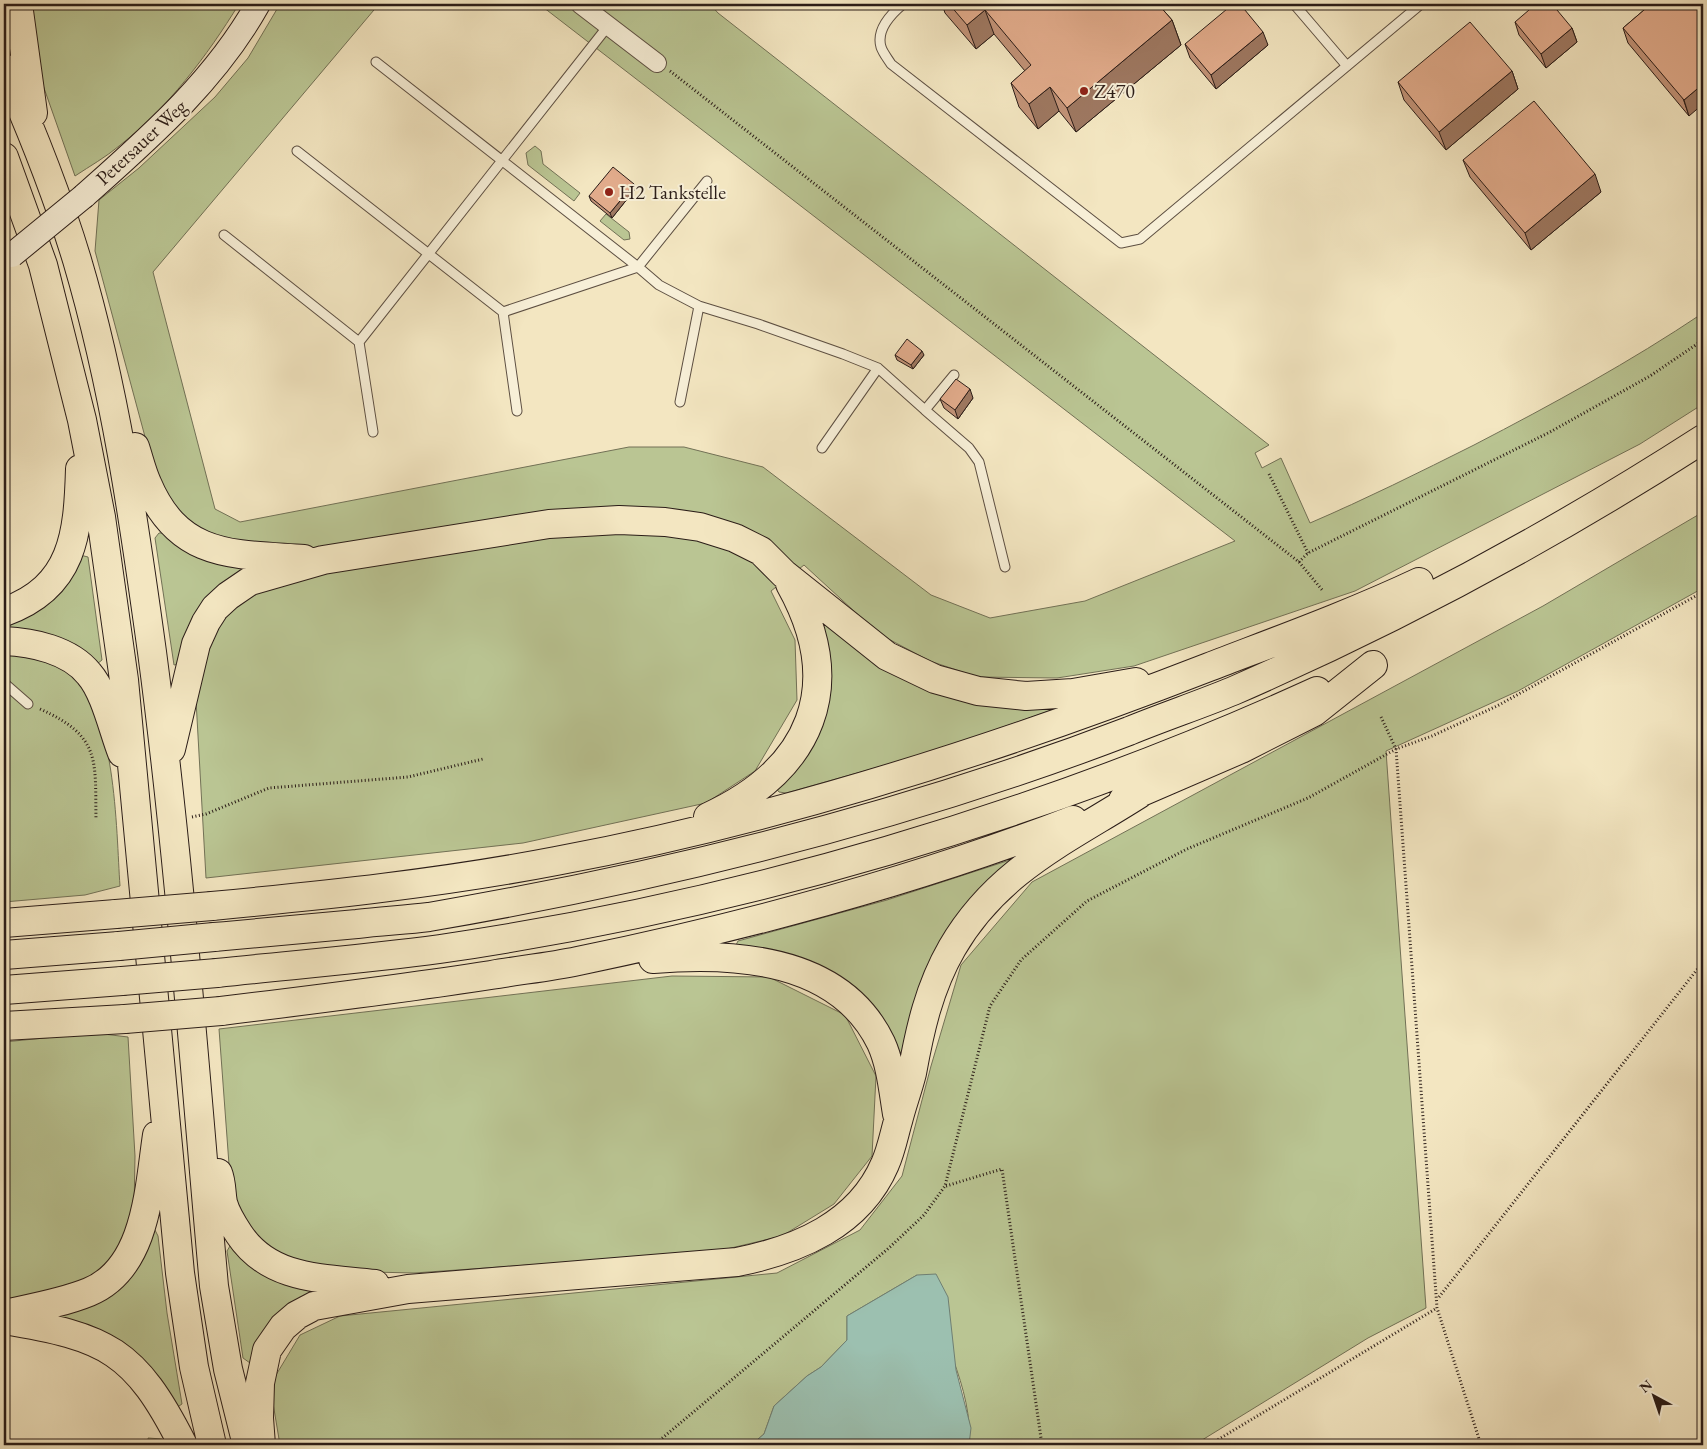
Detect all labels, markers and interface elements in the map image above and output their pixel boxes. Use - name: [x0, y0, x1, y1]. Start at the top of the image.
- place label: Z470: [1094, 78, 1135, 104]
- marker: Z470: [1078, 85, 1090, 97]
- street label: Petersauer Weg: [90, 93, 192, 191]
- place label: H2 Tankstelle: [619, 179, 726, 205]
- marker: H2 Tankstelle: [603, 186, 615, 198]
- north arrow: [1630, 1372, 1680, 1422]
- text: N: [1636, 1375, 1656, 1397]

